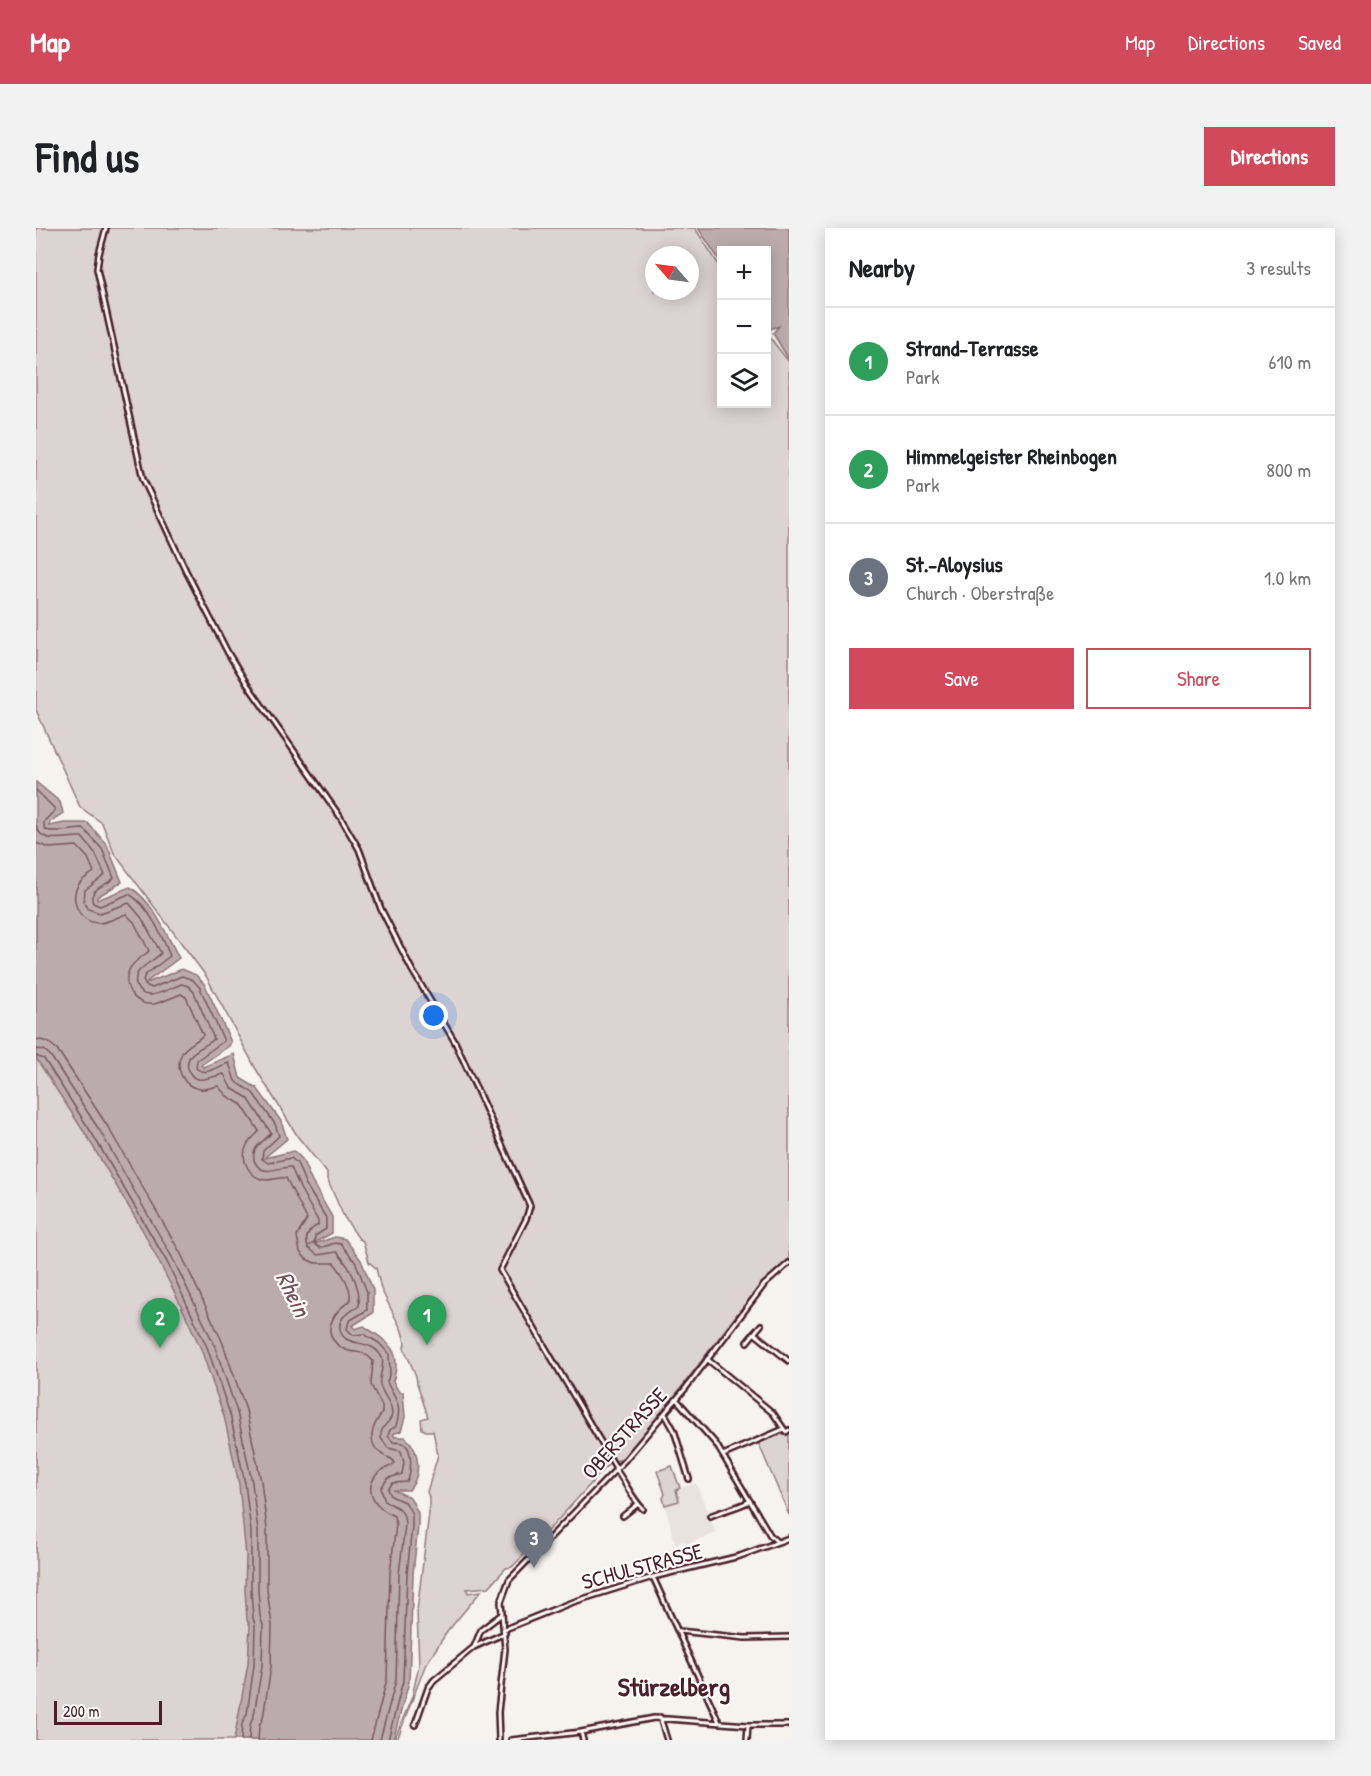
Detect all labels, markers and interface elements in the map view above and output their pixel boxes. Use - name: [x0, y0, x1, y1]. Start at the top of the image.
- text: Map: [30, 23, 70, 61]
- text: Map: [1125, 28, 1155, 57]
- text: Directions: [1188, 28, 1265, 57]
- text: Saved: [1298, 28, 1341, 57]
- button: Directions: [1204, 127, 1335, 186]
- text: Find us: [36, 128, 139, 185]
- north arrow: [645, 246, 699, 300]
- map controls: [717, 246, 771, 408]
- button: +: [717, 246, 771, 300]
- text: Nearby: [849, 250, 915, 285]
- text: 3 results: [1246, 254, 1311, 281]
- button: −: [717, 300, 771, 354]
- text: Strand-Terrasse: [906, 333, 1039, 363]
- text: 1: [865, 348, 872, 375]
- text: 610 m: [1269, 348, 1311, 375]
- button: layers: [717, 354, 771, 408]
- text: Park: [906, 363, 939, 390]
- text: Himmelgeister Rheinbogen: [906, 441, 1117, 471]
- text: 2: [864, 456, 873, 483]
- text: 800 m: [1266, 456, 1311, 483]
- text: Park: [906, 471, 939, 498]
- text: St.-Aloysius: [906, 549, 1003, 579]
- text: 3: [864, 564, 873, 591]
- text: 1.0 km: [1264, 564, 1311, 591]
- text: Church · Oberstraße: [906, 579, 1054, 606]
- button: Save: [849, 648, 1074, 709]
- button: Share: [1086, 648, 1311, 709]
- your location: [419, 1001, 448, 1030]
- water label: Rhein: [269, 1266, 319, 1324]
- pin: 1: [408, 1296, 446, 1345]
- pin: 2: [140, 1298, 180, 1348]
- street label: OBERSTRASSE: [575, 1380, 674, 1485]
- pin: 3: [514, 1518, 554, 1568]
- street label: SCHULSTRASSE: [578, 1535, 706, 1597]
- district label: Stürzelberg: [618, 1669, 731, 1705]
- scale bar: [54, 1698, 162, 1726]
- text: 200 m: [63, 1700, 99, 1722]

